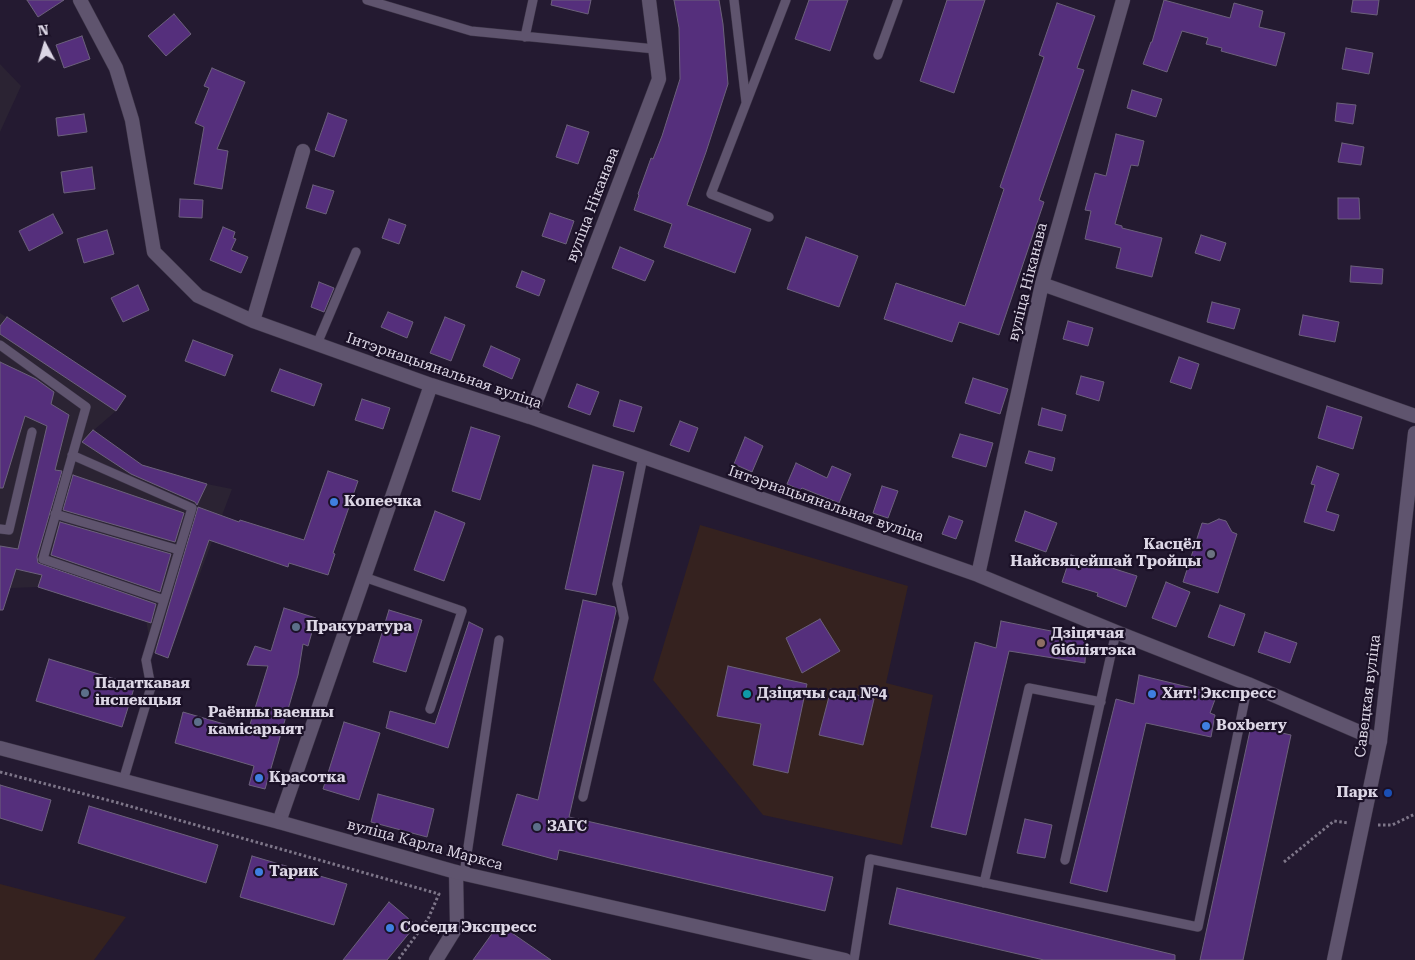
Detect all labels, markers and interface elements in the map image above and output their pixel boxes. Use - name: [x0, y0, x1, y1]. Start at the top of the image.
- north arrow: [20, 20, 70, 70]
- text: N: [37, 22, 50, 39]
- street label: вуліца Ніканава: [563, 145, 623, 265]
- street label: вуліца Ніканава: [1005, 221, 1051, 343]
- street label: Інтэрнацыянальная вуліца: [344, 329, 544, 413]
- street label: Інтэрнацыянальная вуліца: [726, 462, 926, 546]
- place label: Копеечка: [344, 493, 421, 511]
- marker: Копеечка: [328, 496, 340, 508]
- place label: Касцёл Найсвяцейшай Тройцы: [1010, 536, 1201, 571]
- marker: Касцёл Найсвяцейшай Тройцы: [1205, 548, 1217, 560]
- place label: Пракуратура: [306, 618, 412, 636]
- marker: Пракуратура: [290, 621, 302, 633]
- place label: Дзіцячая бібліятэка: [1051, 625, 1136, 660]
- street label: Савецкая вуліца: [1352, 633, 1384, 759]
- marker: Дзіцячая бібліятэка: [1035, 637, 1047, 649]
- place label: Падаткавая інспекцыя: [95, 675, 190, 710]
- place label: Дзіцячы сад №4: [757, 685, 887, 703]
- place label: Хит! Экспресс: [1162, 685, 1276, 703]
- marker: Падаткавая інспекцыя: [79, 687, 91, 699]
- marker: Дзіцячы сад №4: [741, 688, 753, 700]
- marker: Хит! Экспресс: [1146, 688, 1158, 700]
- place label: Раённы ваенны камісарыят: [208, 704, 334, 739]
- marker: Раённы ваенны камісарыят: [192, 716, 204, 728]
- place label: Boxberry: [1216, 717, 1287, 735]
- marker: Boxberry: [1200, 720, 1212, 732]
- place label: Красотка: [269, 769, 346, 787]
- marker: Красотка: [253, 772, 265, 784]
- place label: Парк: [1336, 784, 1378, 802]
- marker: Парк: [1382, 787, 1394, 799]
- street label: вуліца Карла Маркса: [345, 816, 505, 874]
- place label: ЗАГС: [547, 818, 587, 836]
- marker: ЗАГС: [531, 821, 543, 833]
- place label: Тарик: [269, 863, 319, 881]
- marker: Тарик: [253, 866, 265, 878]
- place label: Соседи Экспресс: [400, 919, 537, 937]
- marker: Соседи Экспресс: [384, 922, 396, 934]

